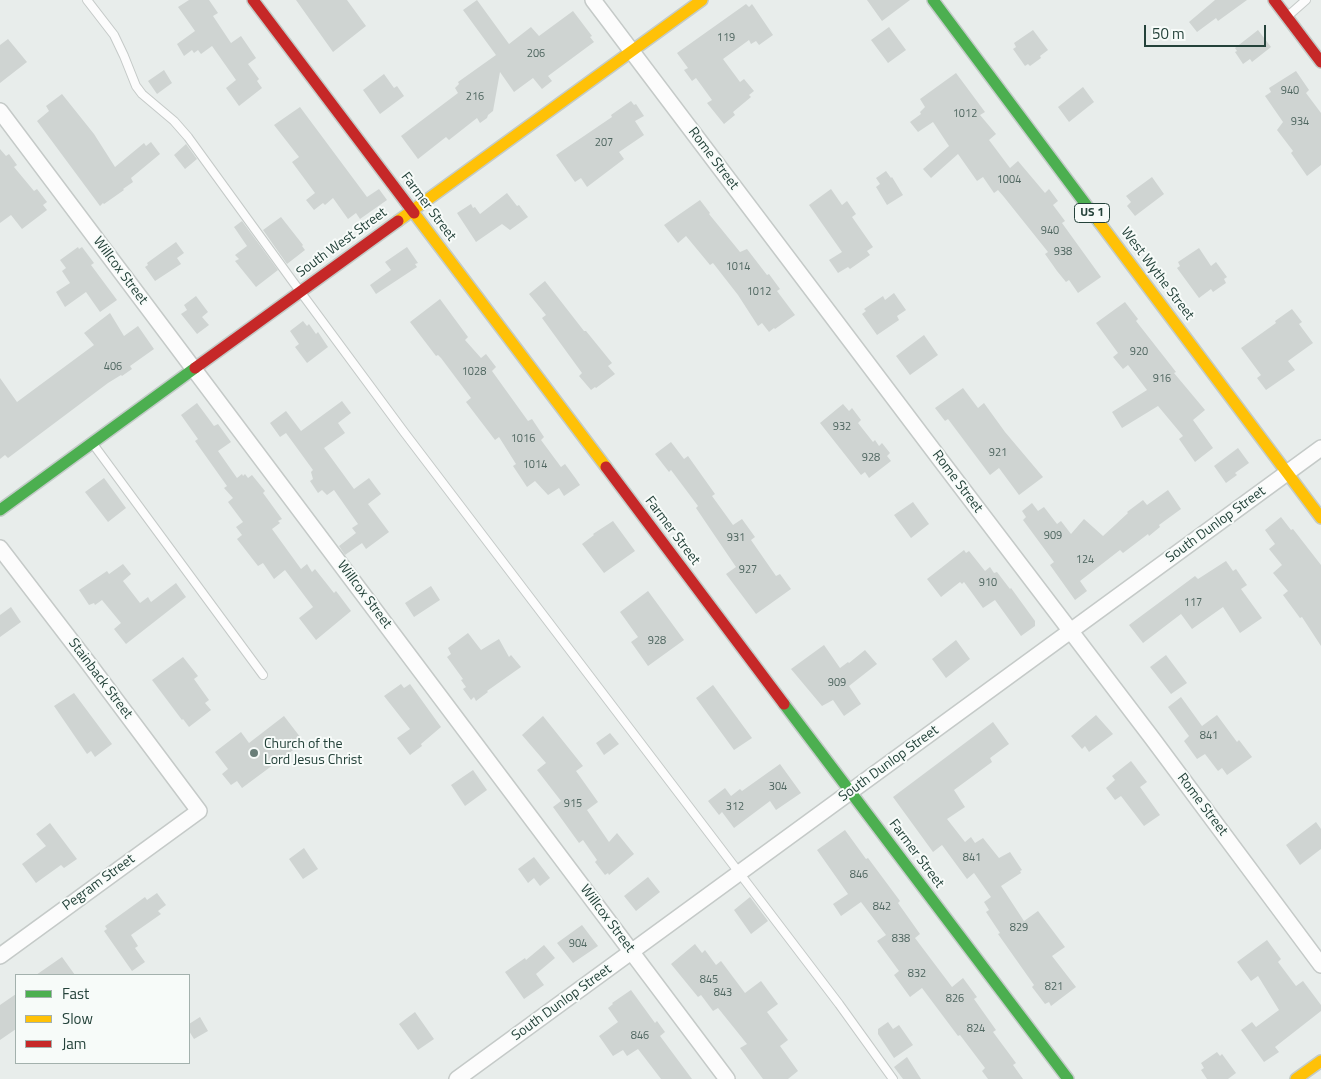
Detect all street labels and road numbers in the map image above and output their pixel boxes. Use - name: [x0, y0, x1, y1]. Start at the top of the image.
- street label: Rome Street: [684, 124, 742, 194]
- street label: Farmer Street: [397, 169, 459, 245]
- road number: US 1: [1074, 204, 1110, 222]
- street label: South West Street: [293, 205, 391, 281]
- street label: West Wythe Street: [1117, 224, 1197, 324]
- street label: Willcox Street: [89, 234, 151, 308]
- street label: Rome Street: [928, 447, 986, 517]
- street label: South Dunlop Street: [1163, 483, 1269, 567]
- street label: Farmer Street: [641, 493, 703, 569]
- street label: Willcox Street: [333, 558, 395, 632]
- street label: Stainback Street: [64, 635, 136, 723]
- street label: South Dunlop Street: [836, 722, 942, 806]
- street label: Rome Street: [1173, 770, 1231, 840]
- street label: Farmer Street: [885, 816, 947, 892]
- street label: Pegram Street: [60, 851, 138, 915]
- street label: Willcox Street: [576, 882, 638, 956]
- street label: South Dunlop Street: [509, 961, 615, 1045]

